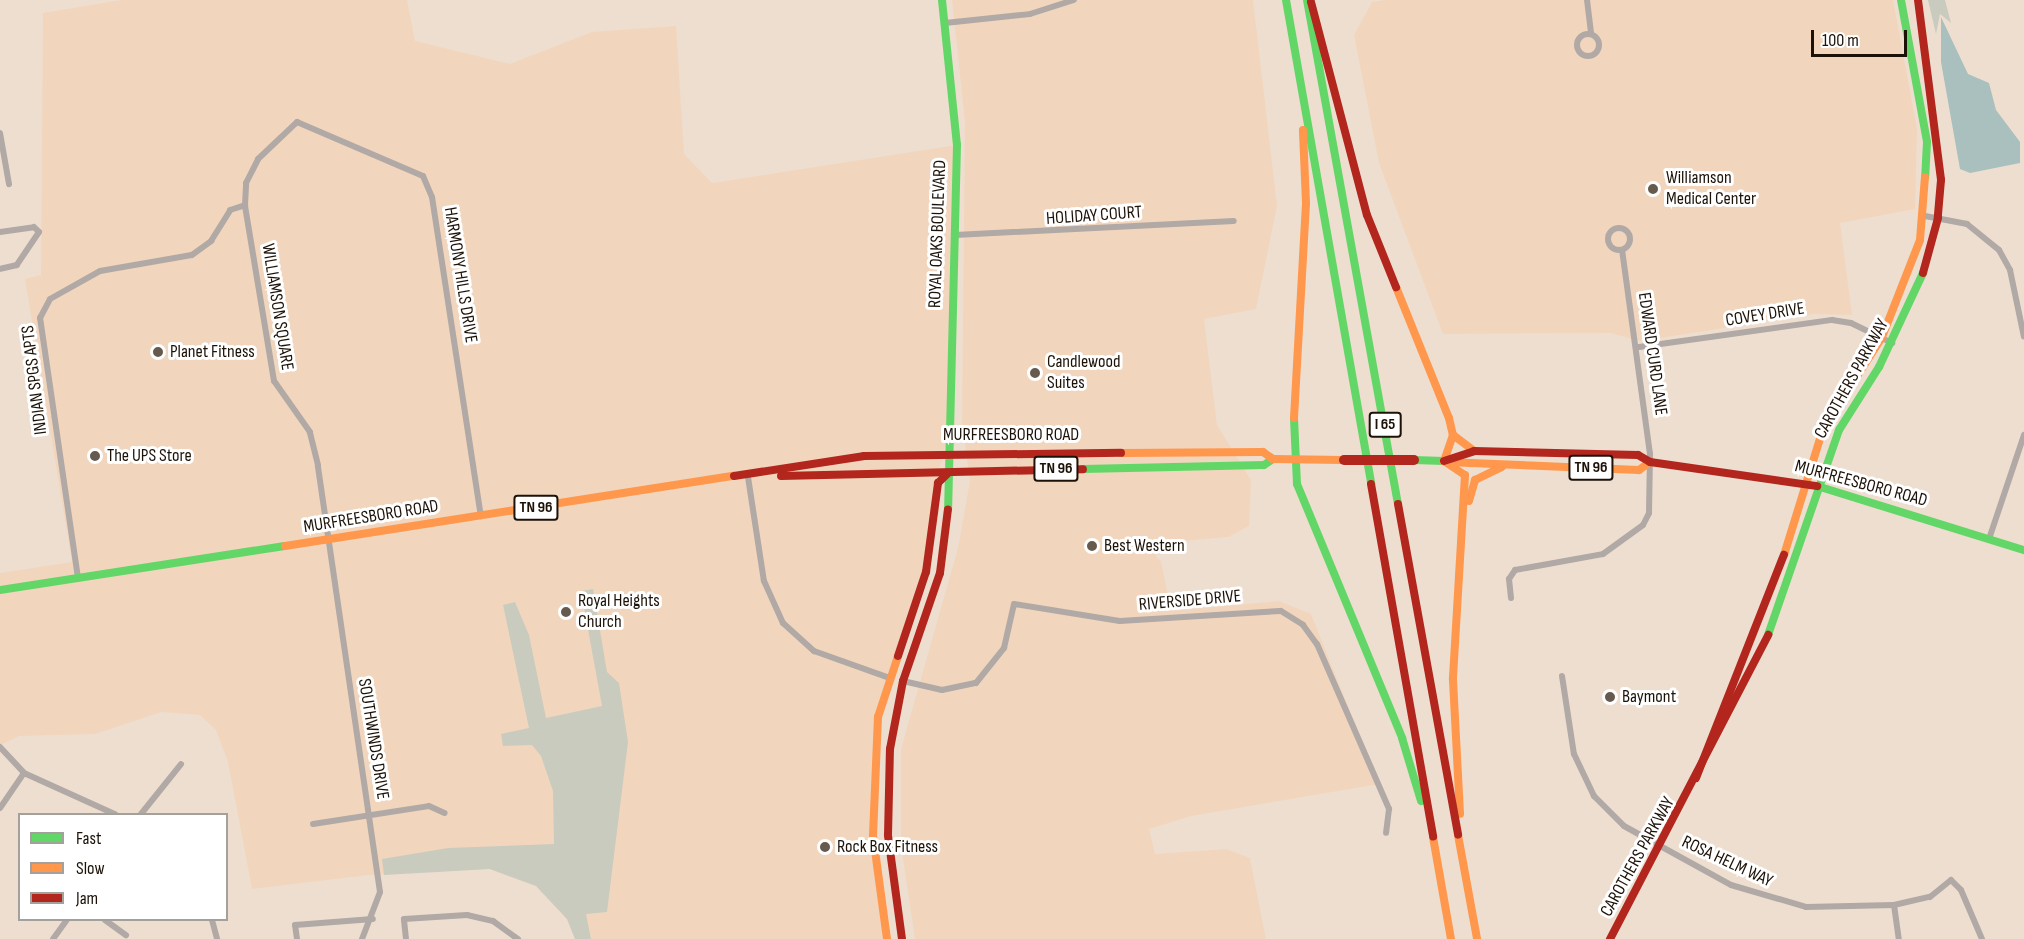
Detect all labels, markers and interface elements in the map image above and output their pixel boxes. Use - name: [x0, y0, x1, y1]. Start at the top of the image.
- scale bar: [1814, 18, 1910, 56]
- text: 100 m: [1822, 30, 1859, 51]
- street label: ROYAL OAKS BOULEVARD: [925, 160, 951, 308]
- place label: Williamson Medical Center: [1666, 168, 1756, 210]
- marker: Williamson Medical Center: [1644, 180, 1662, 198]
- street label: HOLIDAY COURT: [1045, 202, 1143, 230]
- street label: HARMONY HILLS DRIVE: [439, 206, 481, 344]
- street label: WILLIAMSON SQUARE: [256, 242, 298, 372]
- street label: EDWARD CURD LANE: [1633, 291, 1671, 417]
- street label: COVEY DRIVE: [1724, 298, 1806, 332]
- street label: CAROTHERS PARKWAY: [1810, 315, 1894, 443]
- street label: INDIAN SPGS APTS: [18, 324, 52, 436]
- place label: Planet Fitness: [170, 341, 255, 363]
- marker: Planet Fitness: [151, 345, 165, 359]
- place label: Candlewood Suites: [1047, 352, 1121, 394]
- marker: Candlewood Suites: [1028, 366, 1042, 380]
- road number: I 65: [1368, 412, 1402, 438]
- street label: MURFREESBORO ROAD: [943, 424, 1079, 446]
- place label: The UPS Store: [107, 445, 192, 467]
- marker: The UPS Store: [88, 449, 102, 463]
- road number: TN 96: [1567, 455, 1615, 481]
- road number: TN 96: [1032, 456, 1080, 482]
- street label: MURFREESBORO ROAD: [1792, 456, 1930, 512]
- road number: TN 96: [512, 495, 560, 521]
- street label: MURFREESBORO ROAD: [302, 496, 440, 538]
- place label: Best Western: [1104, 535, 1185, 557]
- marker: Best Western: [1085, 539, 1099, 553]
- street label: RIVERSIDE DRIVE: [1138, 586, 1242, 616]
- place label: Royal Heights Church: [578, 591, 660, 634]
- marker: Royal Heights Church: [559, 605, 573, 619]
- street label: SOUTHWINDS DRIVE: [353, 677, 393, 801]
- place label: Baymont: [1622, 686, 1676, 708]
- marker: Baymont: [1603, 690, 1617, 704]
- street label: CAROTHERS PARKWAY: [1596, 793, 1680, 921]
- legend: [18, 813, 228, 921]
- text: Fast: [76, 828, 101, 849]
- street label: ROSA HELM WAY: [1678, 832, 1776, 892]
- place label: Rock Box Fitness: [837, 836, 938, 858]
- marker: Rock Box Fitness: [818, 840, 832, 854]
- text: Slow: [76, 858, 105, 879]
- text: Jam: [76, 888, 98, 909]

